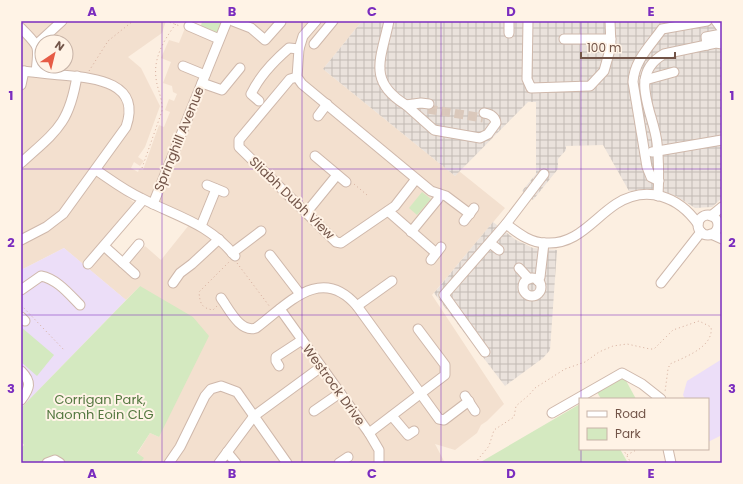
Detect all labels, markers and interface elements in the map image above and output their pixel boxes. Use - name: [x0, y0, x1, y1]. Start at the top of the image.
- text: A: [87, 2, 97, 21]
- text: B: [228, 2, 237, 21]
- text: C: [367, 2, 377, 21]
- text: D: [506, 2, 516, 21]
- text: E: [647, 2, 655, 21]
- north arrow: [34, 34, 74, 74]
- scale bar: [581, 34, 675, 60]
- text: N: [52, 37, 68, 55]
- text: 100 m: [587, 39, 621, 56]
- street label: Springhill Avenue: [149, 84, 209, 194]
- text: 1: [9, 86, 13, 105]
- text: 1: [730, 86, 734, 105]
- street label: Sliabh Dubh View: [245, 152, 339, 244]
- text: 2: [7, 233, 15, 252]
- text: 2: [728, 233, 736, 252]
- street label: Westrock Drive: [298, 341, 370, 429]
- text: 3: [7, 379, 15, 398]
- text: 3: [728, 379, 736, 398]
- park label: Corrigan Park, Naomh Eoin CLG: [46, 390, 154, 424]
- legend: [579, 398, 709, 450]
- text: Road: [615, 405, 646, 422]
- text: Park: [615, 425, 642, 442]
- text: A: [87, 464, 97, 483]
- text: B: [228, 464, 237, 483]
- text: C: [367, 464, 377, 483]
- text: D: [506, 464, 516, 483]
- text: E: [647, 464, 655, 483]

